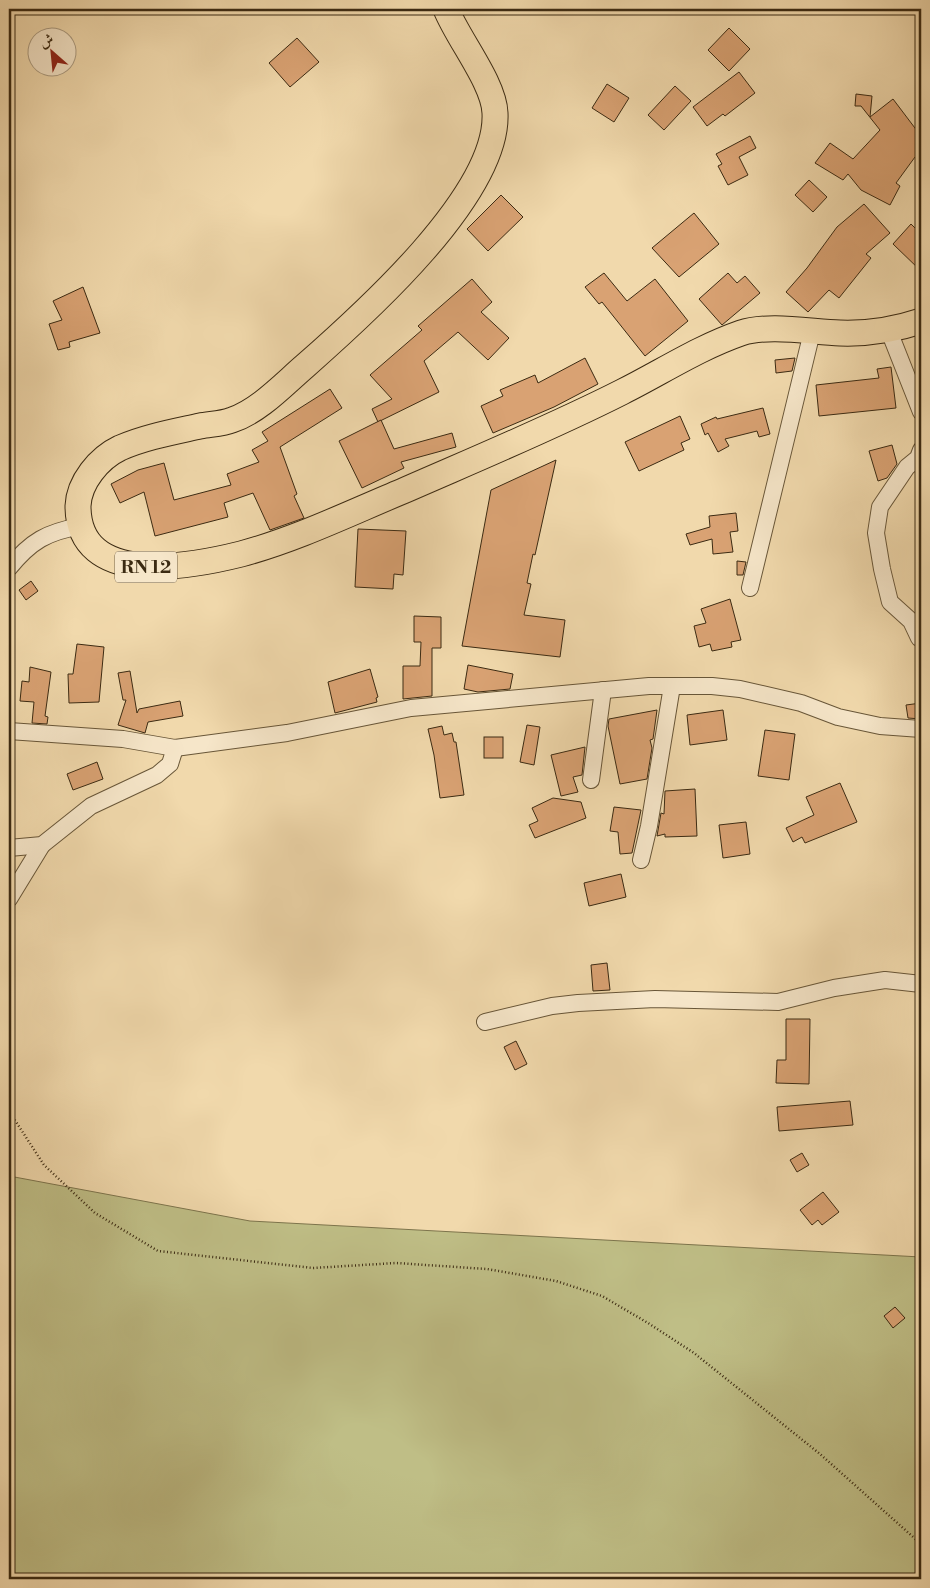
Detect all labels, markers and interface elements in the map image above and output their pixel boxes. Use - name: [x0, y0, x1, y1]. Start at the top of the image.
- north arrow: [28, 28, 78, 78]
- text: ش: [36, 30, 57, 52]
- road number: RN 12: [115, 552, 177, 582]

